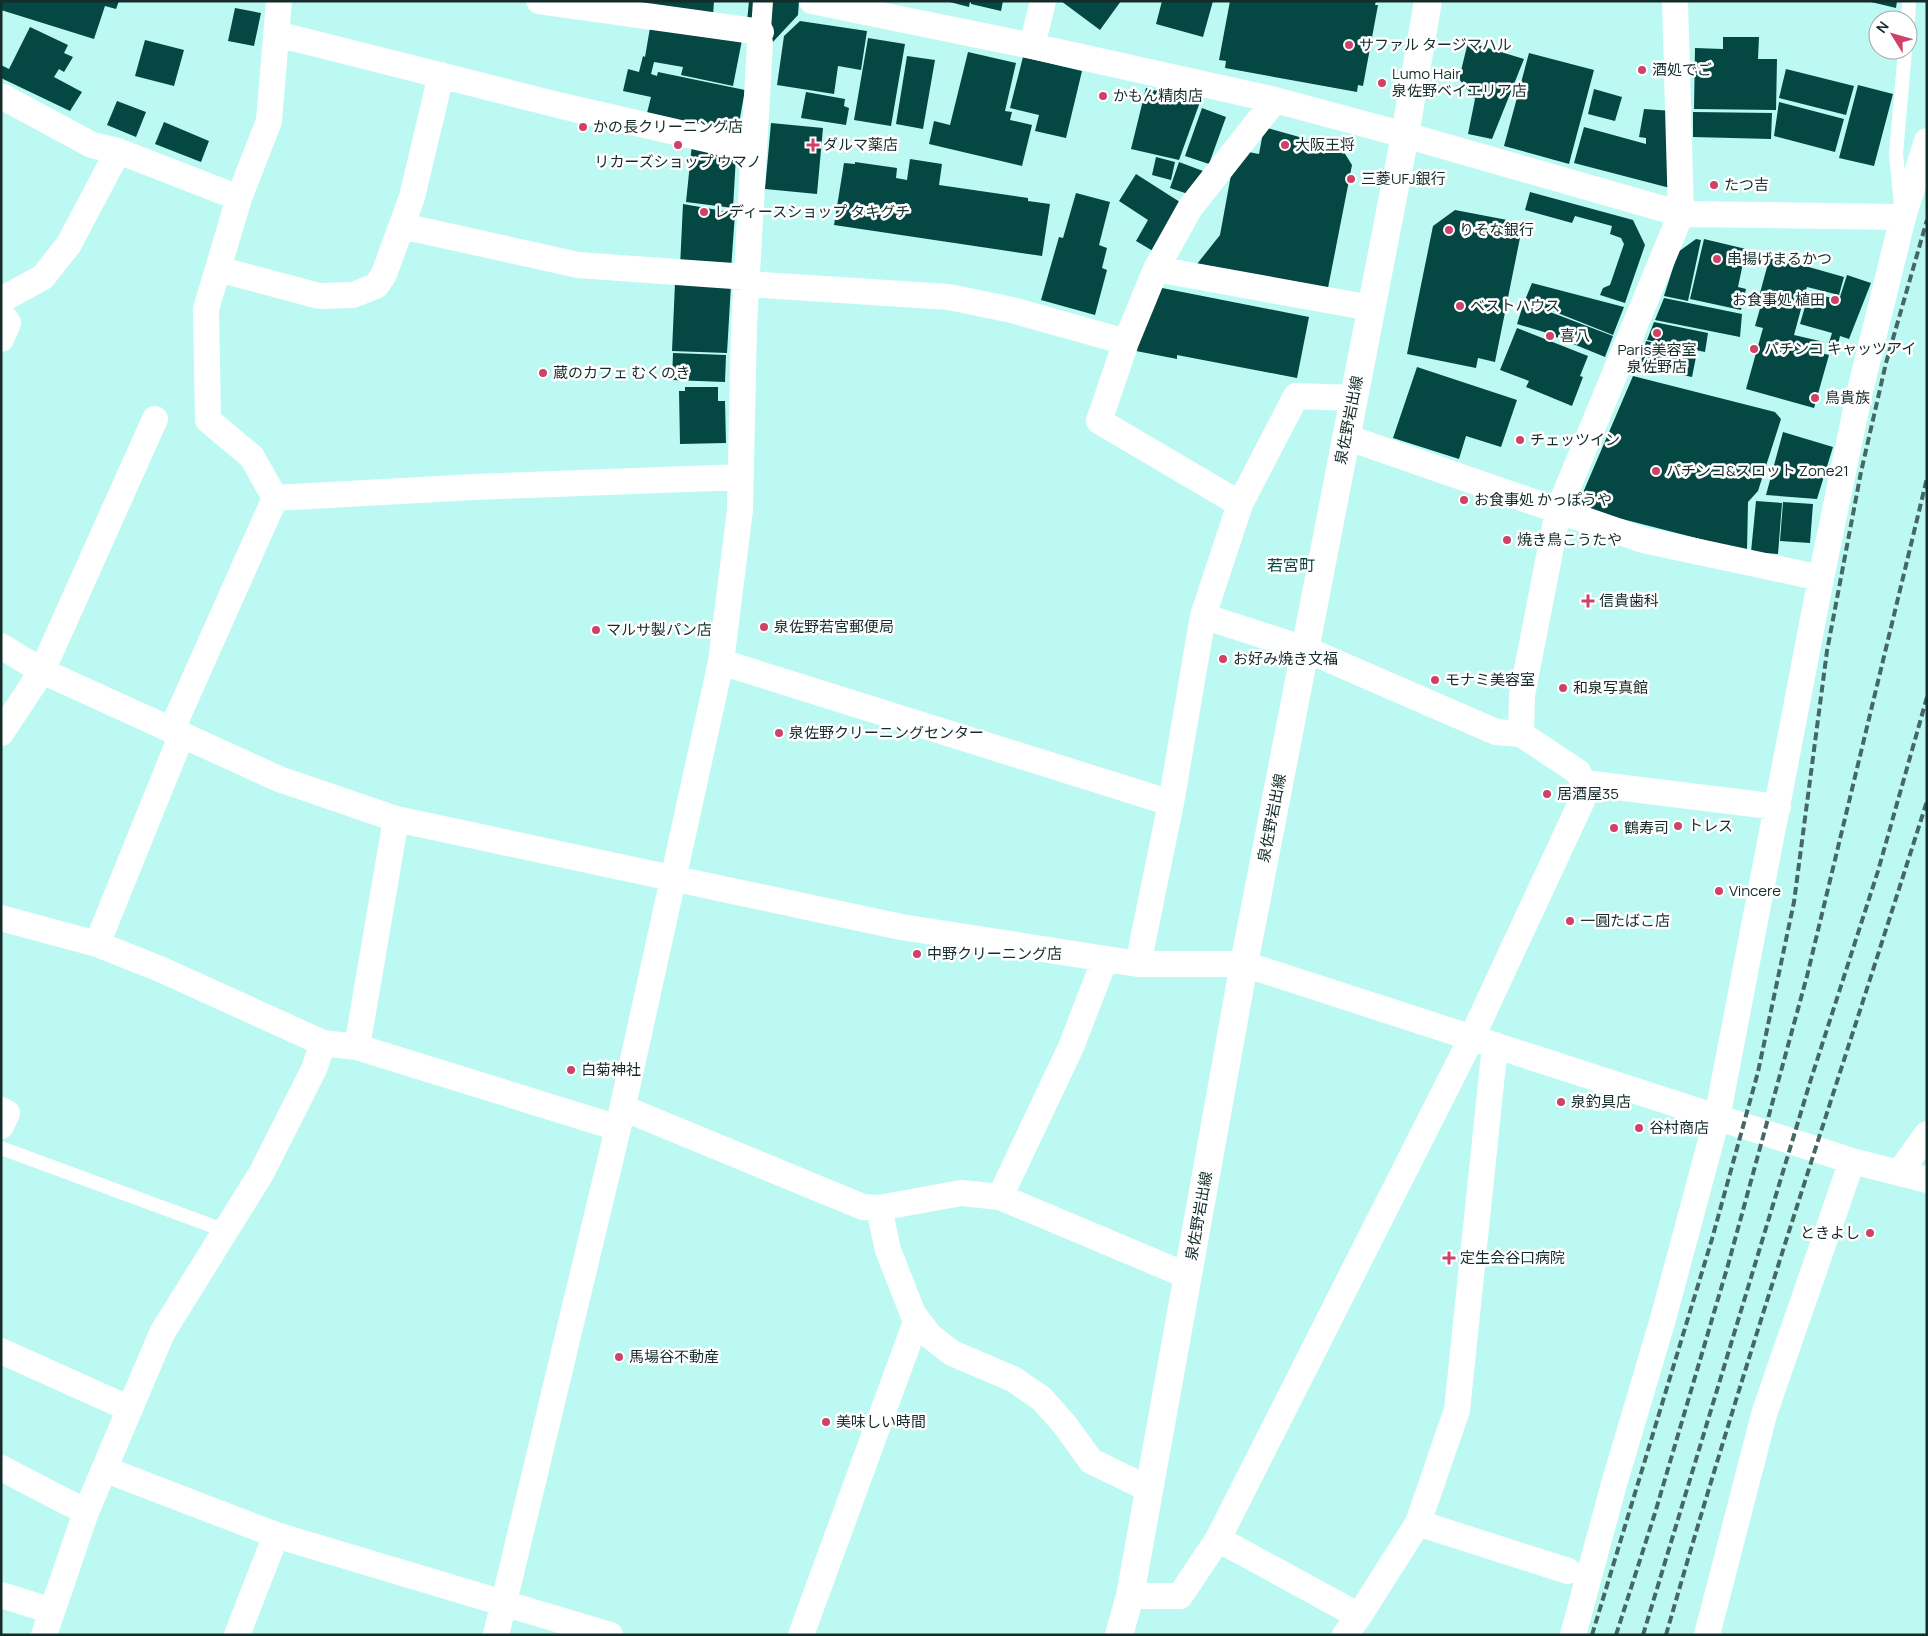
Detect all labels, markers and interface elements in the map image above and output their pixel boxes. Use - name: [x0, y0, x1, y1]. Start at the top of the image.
- north arrow: [1868, 10, 1918, 60]
- text: N: [1872, 17, 1893, 37]
- place label: サファル タージマハル: [1359, 34, 1512, 55]
- marker: サファル タージマハル: [1343, 39, 1355, 51]
- place label: 酒処でご: [1652, 59, 1712, 80]
- place label: Lumo Hair 泉佐野ベイエリア店: [1392, 63, 1527, 101]
- marker: 酒処でご: [1636, 64, 1648, 76]
- marker: Lumo Hair 泉佐野ベイエリア店: [1376, 77, 1388, 89]
- place label: かもん精肉店: [1113, 85, 1203, 106]
- marker: かもん精肉店: [1097, 90, 1109, 102]
- place label: かの長クリーニング店: [593, 116, 743, 137]
- marker: かの長クリーニング店: [577, 121, 589, 133]
- place label: ダルマ薬店: [823, 134, 898, 155]
- place label: 大阪王将: [1295, 134, 1355, 155]
- marker: リカーズショップ ウマノ: [672, 139, 684, 151]
- marker: ダルマ薬店: [807, 139, 819, 151]
- marker: 大阪王将: [1279, 139, 1291, 151]
- place label: リカーズショップ ウマノ: [595, 151, 761, 172]
- place label: 三菱UFJ銀行: [1361, 168, 1446, 189]
- marker: 三菱UFJ銀行: [1345, 173, 1357, 185]
- place label: たつ吉: [1724, 174, 1769, 195]
- marker: たつ吉: [1708, 179, 1720, 191]
- place label: レディースショップ タキグチ: [714, 201, 910, 222]
- marker: レディースショップ タキグチ: [698, 206, 710, 218]
- place label: りそな銀行: [1459, 219, 1534, 240]
- marker: りそな銀行: [1443, 224, 1455, 236]
- place label: 串揚げまるかつ: [1727, 248, 1832, 269]
- marker: 串揚げまるかつ: [1711, 253, 1723, 265]
- place label: お食事処 植田: [1732, 289, 1825, 310]
- marker: お食事処 植田: [1829, 294, 1841, 306]
- place label: ベストハウス: [1470, 295, 1560, 316]
- marker: ベストハウス: [1454, 300, 1466, 312]
- place label: 喜八: [1560, 325, 1590, 346]
- marker: Paris美容室 泉佐野店: [1651, 327, 1663, 339]
- marker: 喜八: [1544, 330, 1556, 342]
- place label: パチンコ キャッツアイ: [1764, 338, 1916, 359]
- place label: Paris美容室 泉佐野店: [1618, 339, 1696, 377]
- marker: パチンコ キャッツアイ: [1748, 343, 1760, 355]
- place label: 蔵のカフェ むくのき: [553, 362, 691, 383]
- marker: 蔵のカフェ むくのき: [537, 367, 549, 379]
- street label: 泉佐野岩出線: [1330, 374, 1367, 466]
- place label: 鳥貴族: [1825, 387, 1870, 408]
- marker: 鳥貴族: [1809, 392, 1821, 404]
- place label: チェッツイン: [1530, 429, 1620, 450]
- marker: チェッツイン: [1514, 434, 1526, 446]
- place label: パチンコ&スロット Zone21: [1666, 460, 1849, 481]
- marker: パチンコ&スロット Zone21: [1650, 465, 1662, 477]
- place label: お食事処 かっぽうや: [1474, 489, 1612, 510]
- marker: お食事処 かっぽうや: [1458, 494, 1470, 506]
- place label: 焼き鳥こうたや: [1517, 529, 1622, 550]
- marker: 焼き鳥こうたや: [1501, 534, 1513, 546]
- district label: 若宮町: [1267, 554, 1315, 576]
- place label: 信貴歯科: [1599, 590, 1659, 611]
- marker: 信貴歯科: [1581, 594, 1595, 608]
- place label: 泉佐野若宮郵便局: [774, 616, 894, 637]
- place label: マルサ製パン店: [606, 619, 712, 640]
- marker: 泉佐野若宮郵便局: [758, 621, 770, 633]
- marker: マルサ製パン店: [590, 624, 602, 636]
- place label: お好み焼き文福: [1233, 648, 1338, 669]
- marker: お好み焼き文福: [1217, 653, 1229, 665]
- place label: モナミ美容室: [1445, 669, 1535, 690]
- marker: モナミ美容室: [1429, 674, 1441, 686]
- place label: 和泉写真館: [1573, 677, 1648, 698]
- marker: 和泉写真館: [1557, 682, 1569, 694]
- place label: 泉佐野クリーニングセンター: [789, 722, 984, 743]
- marker: 泉佐野クリーニングセンター: [773, 727, 785, 739]
- street label: 泉佐野岩出線: [1253, 772, 1290, 864]
- place label: 居酒屋35: [1557, 783, 1619, 804]
- marker: 居酒屋35: [1541, 788, 1553, 800]
- place label: トレス: [1688, 815, 1733, 836]
- place label: 鶴寿司: [1624, 817, 1669, 838]
- marker: トレス: [1672, 820, 1684, 832]
- marker: 鶴寿司: [1608, 822, 1620, 834]
- place label: Vincere: [1729, 880, 1781, 901]
- marker: Vincere: [1713, 885, 1725, 897]
- place label: 一圓たばこ店: [1580, 910, 1670, 931]
- marker: 一圓たばこ店: [1564, 915, 1576, 927]
- place label: 中野クリーニング店: [927, 943, 1062, 964]
- marker: 中野クリーニング店: [911, 948, 923, 960]
- place label: 白菊神社: [581, 1059, 641, 1080]
- marker: 白菊神社: [565, 1064, 577, 1076]
- place label: 泉釣具店: [1571, 1091, 1631, 1112]
- marker: 泉釣具店: [1555, 1096, 1567, 1108]
- place label: 谷村商店: [1649, 1117, 1709, 1138]
- marker: 谷村商店: [1633, 1122, 1645, 1134]
- street label: 泉佐野岩出線: [1180, 1170, 1217, 1262]
- place label: ときよし: [1800, 1222, 1860, 1243]
- marker: ときよし: [1864, 1227, 1876, 1239]
- place label: 定生会谷口病院: [1460, 1247, 1565, 1268]
- marker: 定生会谷口病院: [1442, 1251, 1456, 1265]
- place label: 馬場谷不動産: [629, 1346, 719, 1367]
- marker: 馬場谷不動産: [613, 1351, 625, 1363]
- place label: 美味しい時間: [836, 1411, 926, 1432]
- marker: 美味しい時間: [820, 1416, 832, 1428]

